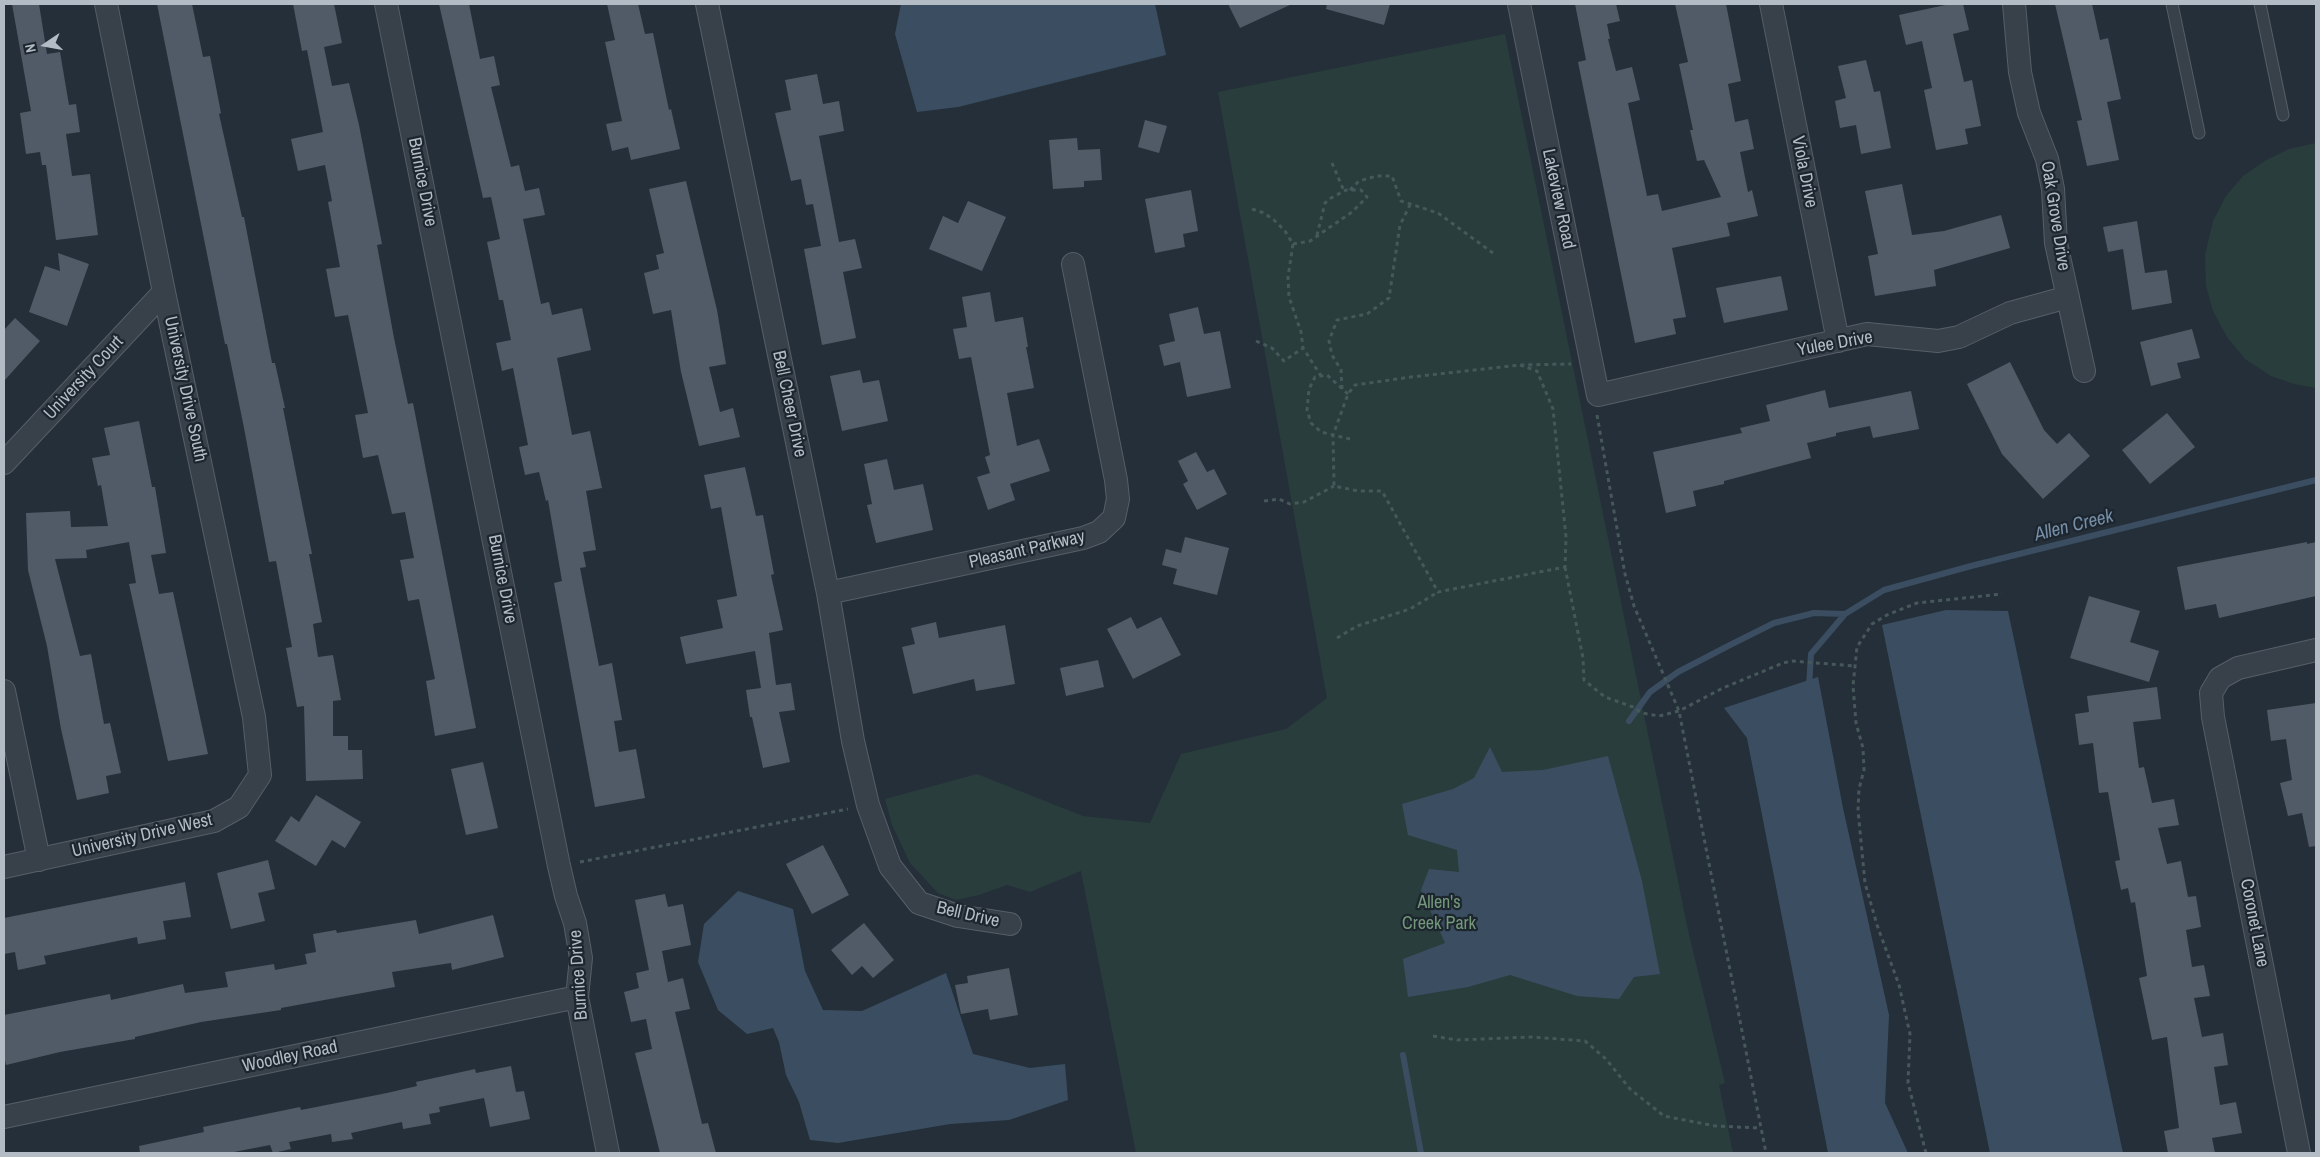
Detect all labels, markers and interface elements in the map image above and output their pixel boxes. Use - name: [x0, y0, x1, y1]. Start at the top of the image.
- north arrow: [20, 20, 70, 70]
- text: N: [21, 42, 40, 54]
- street label: Viola Drive: [1786, 134, 1822, 210]
- street label: Burnice Drive: [403, 136, 441, 228]
- street label: Lakeview Road: [1537, 147, 1579, 251]
- street label: Oak Grove Drive: [2036, 160, 2074, 272]
- street label: University Drive South: [159, 314, 211, 464]
- street label: Yulee Drive: [1796, 327, 1874, 361]
- street label: University Court: [40, 332, 128, 424]
- street label: Bell Cheer Drive: [767, 349, 811, 459]
- water label: Allen Creek: [2032, 505, 2116, 547]
- street label: Pleasant Parkway: [967, 526, 1087, 574]
- street label: Burnice Drive: [483, 533, 521, 625]
- street label: University Drive West: [70, 809, 214, 863]
- street label: Coronet Lane: [2235, 877, 2273, 969]
- park label: Allen's Creek Park: [1402, 892, 1476, 934]
- street label: Bell Drive: [934, 897, 1002, 933]
- street label: Burnice Drive: [565, 929, 593, 1021]
- street label: Woodley Road: [241, 1036, 339, 1078]

